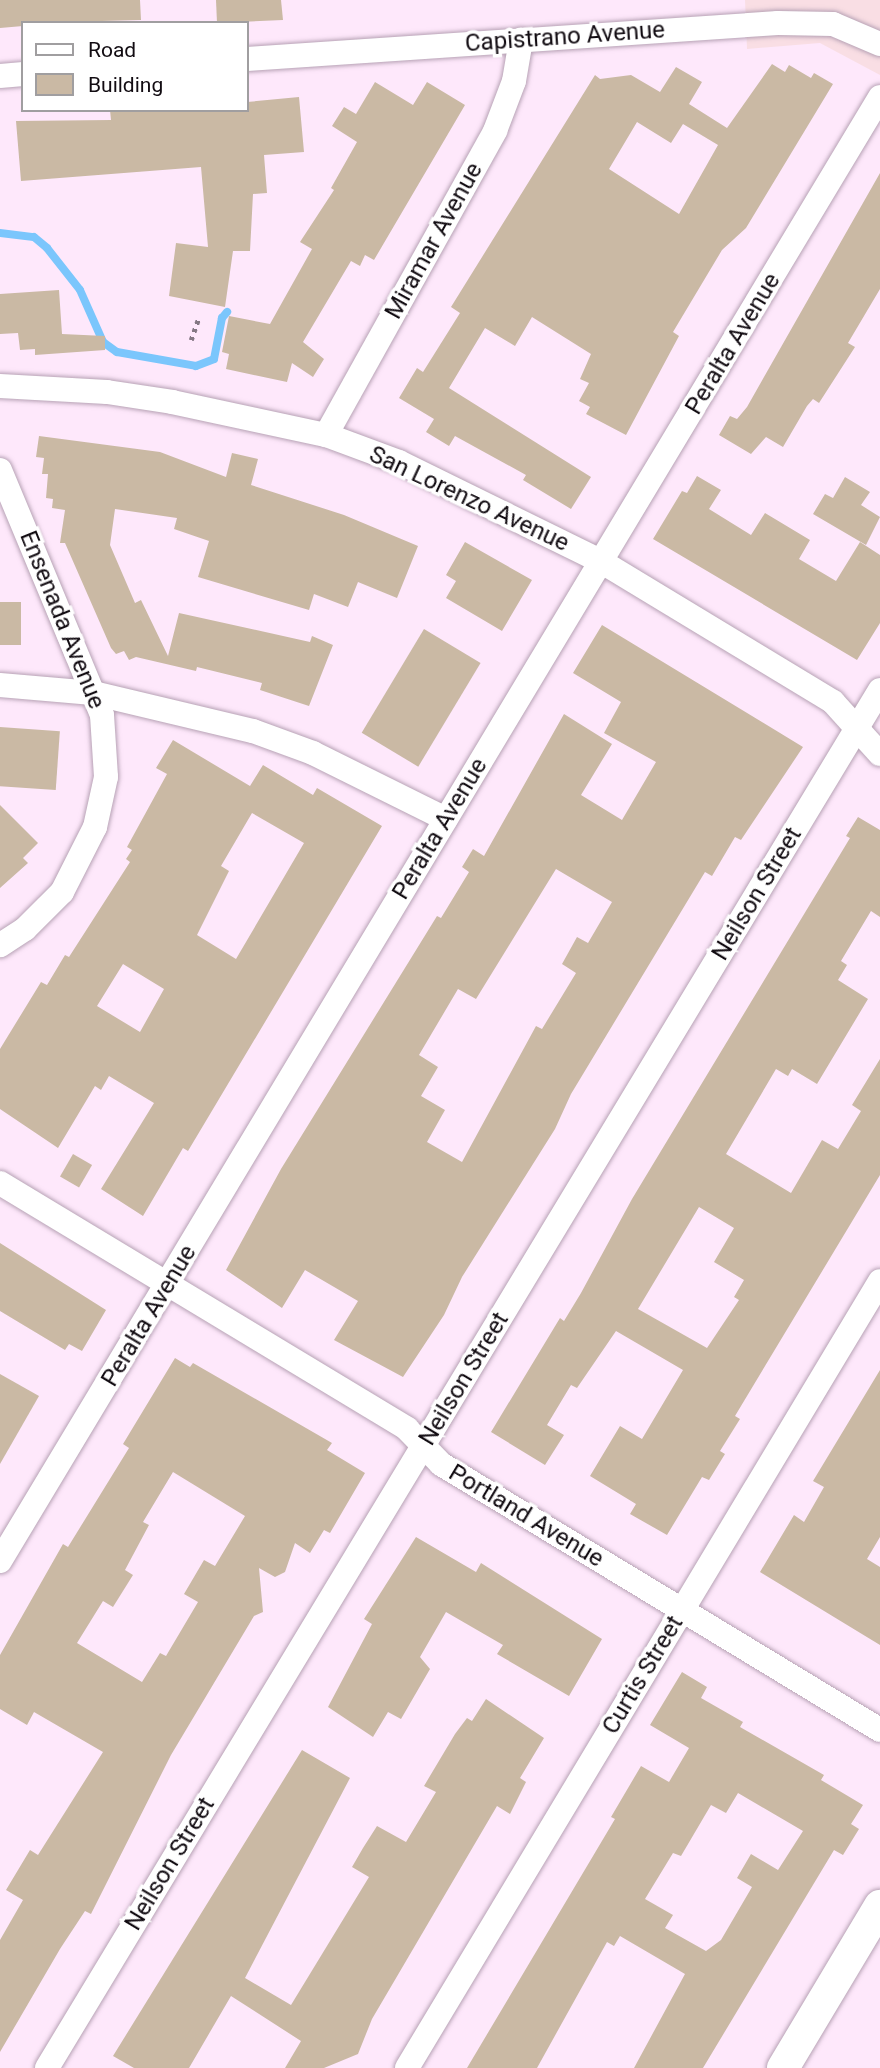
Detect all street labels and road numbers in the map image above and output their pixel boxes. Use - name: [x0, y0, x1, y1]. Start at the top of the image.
- street label: Capistrano Avenue: [464, 16, 666, 58]
- street label: Miramar Avenue: [379, 158, 489, 324]
- street label: Peralta Avenue: [680, 268, 786, 420]
- street label: San Lorenzo Avenue: [365, 440, 573, 558]
- street label: Ensenada Avenue: [13, 527, 111, 713]
- street label: Peralta Avenue: [387, 753, 493, 905]
- street label: Neilson Street: [706, 822, 808, 966]
- street label: Peralta Avenue: [96, 1240, 202, 1392]
- street label: Neilson Street: [413, 1307, 515, 1451]
- street label: Portland Avenue: [443, 1458, 609, 1574]
- street label: Curtis Street: [596, 1611, 690, 1739]
- street label: Neilson Street: [119, 1792, 221, 1936]

